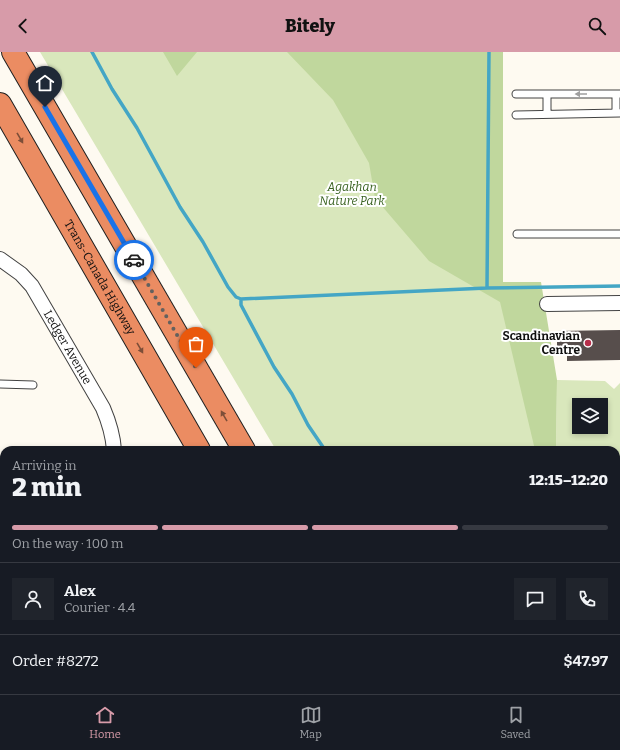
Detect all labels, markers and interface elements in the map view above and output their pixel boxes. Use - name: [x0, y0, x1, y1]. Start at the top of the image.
- icon: back: [12, 15, 34, 37]
- text: Bitely: [285, 15, 335, 37]
- icon: search: [586, 15, 608, 37]
- pin: [28, 66, 62, 107]
- icon: home: [34, 72, 56, 94]
- one-way arrow: [574, 91, 587, 97]
- one-way arrow: [16, 132, 23, 144]
- park label: Agakhan Nature Park: [319, 180, 385, 208]
- street label: Trans-Canada Highway: [61, 217, 139, 338]
- courier: [114, 240, 154, 280]
- icon: car: [123, 249, 145, 271]
- street label: Ledger Avenue: [41, 308, 95, 387]
- pin: [179, 327, 213, 368]
- place label: Scandinavian Centre: [503, 329, 580, 357]
- icon: bag: [185, 333, 207, 355]
- marker: Scandinavian Centre: [583, 338, 593, 348]
- one-way arrow: [137, 342, 144, 354]
- map controls: [572, 398, 608, 434]
- button: layers: [572, 398, 608, 434]
- one-way arrow: [221, 410, 228, 422]
- text: Arriving in: [12, 458, 77, 473]
- text: 12:15–12:20: [529, 471, 608, 489]
- text: 2 min: [12, 472, 82, 503]
- text: On the way · 100 m: [12, 536, 123, 551]
- button: person: [12, 578, 54, 620]
- button: chat: [514, 578, 556, 620]
- button: phone: [566, 578, 608, 620]
- text: Alex: [64, 582, 96, 600]
- text: Courier · 4.4: [64, 600, 135, 615]
- text: Order #8272: [12, 652, 99, 670]
- text: $47.97: [563, 652, 608, 670]
- tab: Home: [89, 704, 121, 741]
- tab: Map: [300, 704, 322, 741]
- tab: Saved: [500, 704, 531, 741]

